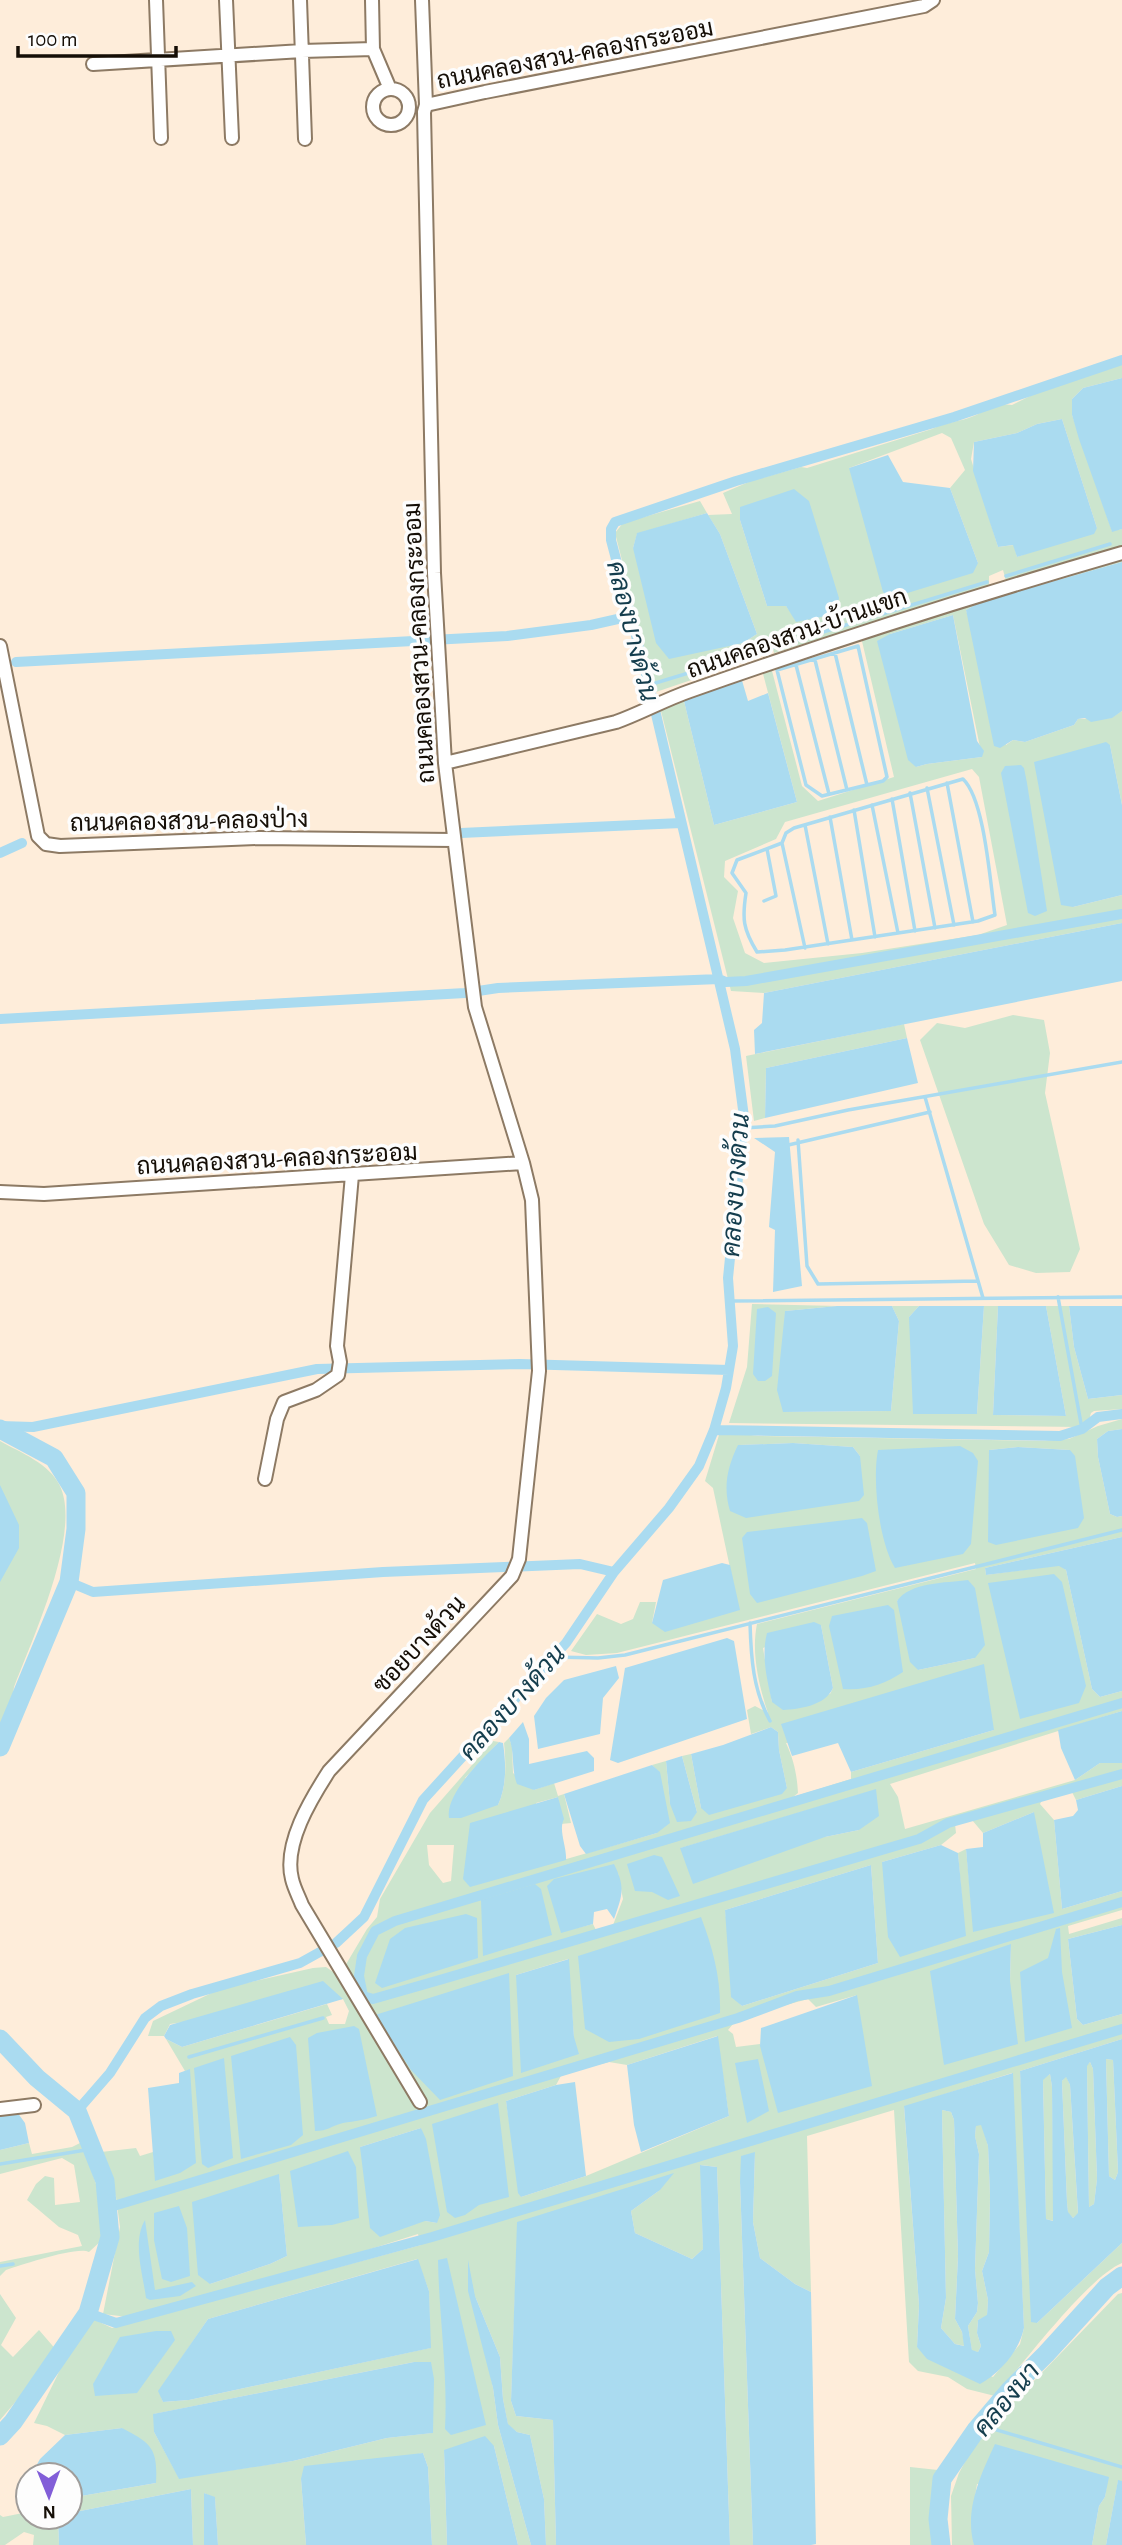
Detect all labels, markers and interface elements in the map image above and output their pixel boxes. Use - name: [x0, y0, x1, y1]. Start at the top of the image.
- scale bar: [18, 14, 175, 58]
- street label: ถนนคลองสวน-คลองกระออม: [435, 16, 716, 94]
- text: 100 m: [28, 29, 78, 50]
- street label: ถนนคลองสวน-คลองกระออม: [401, 502, 439, 784]
- water label: คลองบางด้วน: [602, 557, 666, 705]
- street label: ถนนคลองสวน-บ้านแขก: [683, 581, 911, 683]
- street label: ถนนคลองสวน-คลองป่าง: [70, 805, 308, 836]
- water label: คลองบางด้วน: [714, 1111, 754, 1258]
- street label: ถนนคลองสวน-คลองกระออม: [136, 1141, 418, 1179]
- street label: ซอยบางด้วน: [366, 1589, 470, 1698]
- water label: คลองบางด้วน: [452, 1637, 571, 1765]
- water label: คลองนา: [969, 2358, 1045, 2441]
- north arrow: [14, 2461, 84, 2531]
- text: N: [42, 2502, 56, 2521]

